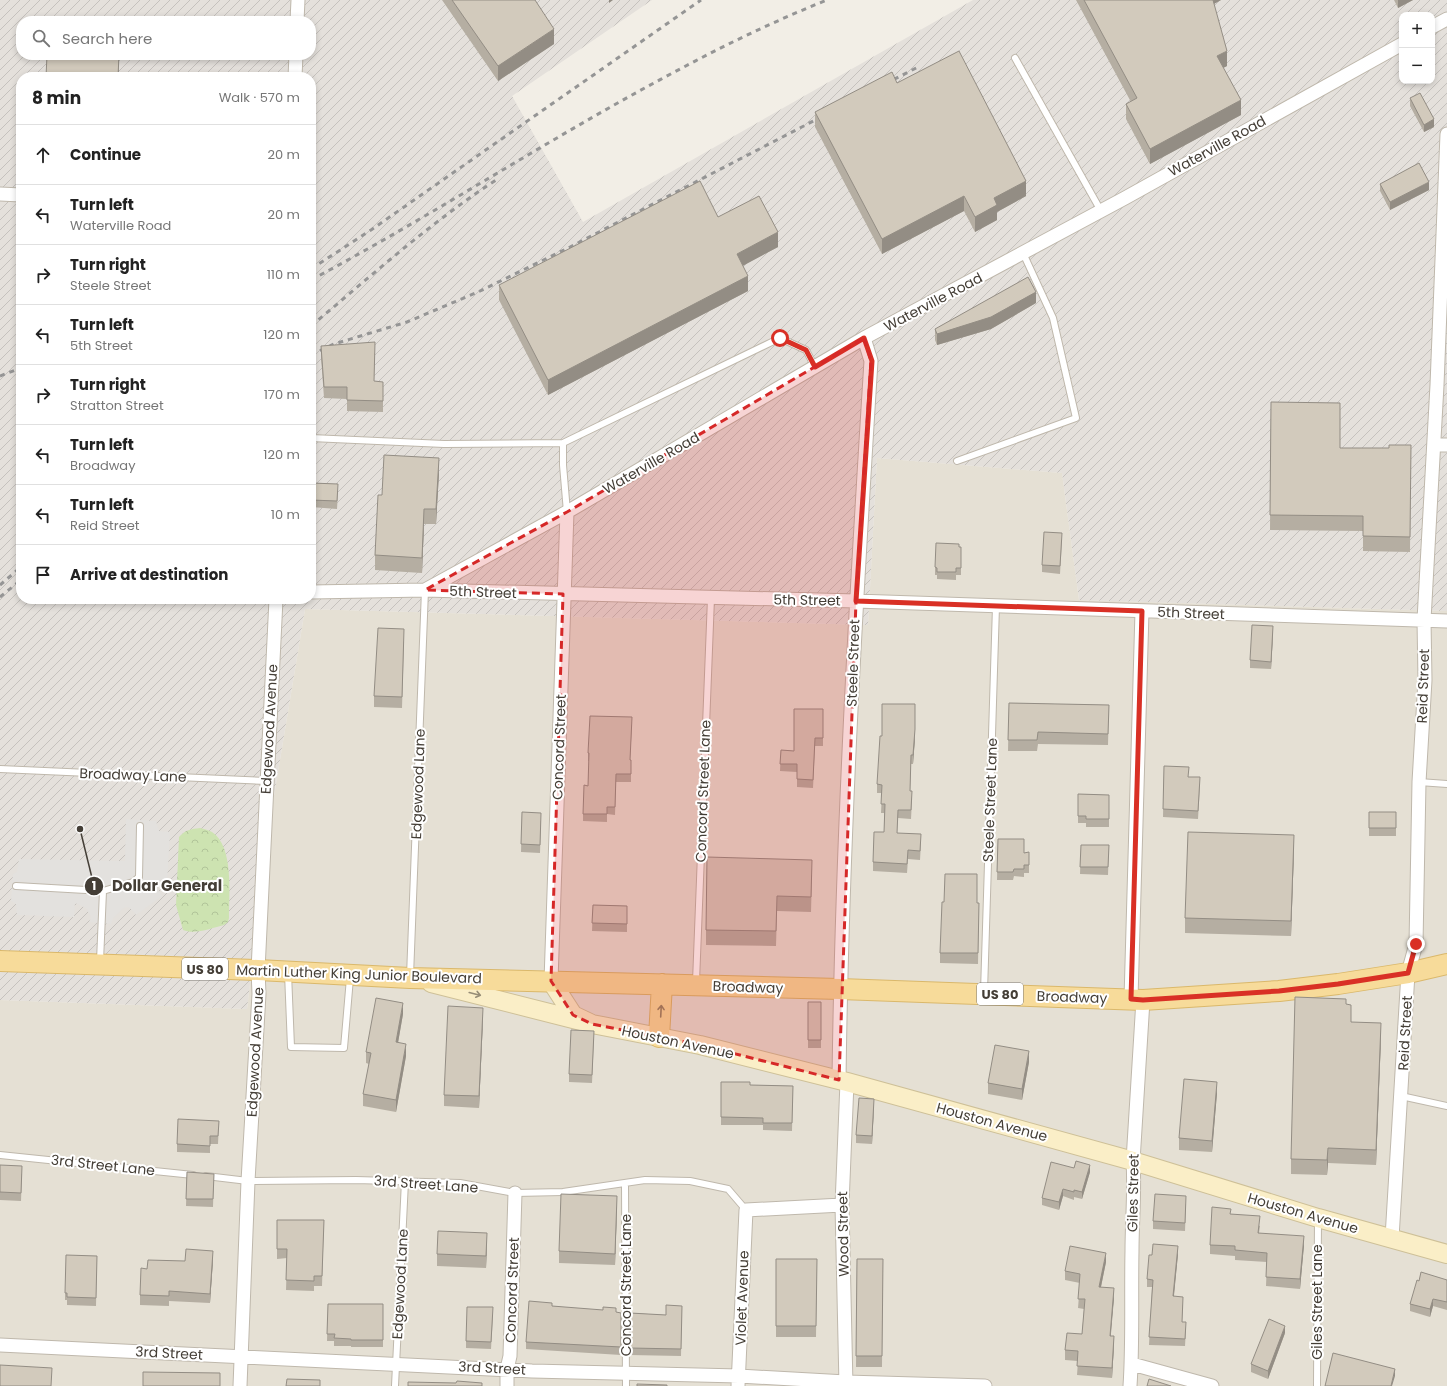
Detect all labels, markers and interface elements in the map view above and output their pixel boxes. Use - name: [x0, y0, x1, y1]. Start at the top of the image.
- map controls: [1399, 12, 1435, 84]
- button: +: [1399, 12, 1435, 48]
- search box: [16, 16, 316, 60]
- icon: search: [30, 27, 52, 49]
- text: Search here: [62, 28, 152, 49]
- button: −: [1399, 48, 1435, 84]
- text: 8 min: [32, 86, 81, 110]
- text: Walk · 570 m: [219, 88, 300, 107]
- street label: Waterville Road: [1164, 111, 1270, 181]
- icon: ahead: [32, 144, 54, 166]
- text: Continue: [70, 144, 141, 165]
- text: 20 m: [267, 145, 300, 164]
- text: Turn left: [70, 194, 134, 215]
- icon: left: [32, 204, 54, 226]
- text: 20 m: [267, 205, 300, 224]
- text: Waterville Road: [70, 216, 171, 235]
- text: Turn right: [70, 254, 146, 275]
- icon: right: [32, 264, 54, 286]
- text: 110 m: [267, 265, 300, 284]
- street label: Waterville Road: [880, 268, 986, 336]
- text: Steele Street: [70, 276, 151, 295]
- text: Turn left: [70, 314, 134, 335]
- icon: left: [32, 324, 54, 346]
- text: 120 m: [263, 325, 300, 344]
- route start: [771, 329, 789, 347]
- text: 5th Street: [70, 336, 133, 355]
- text: Turn right: [70, 374, 146, 395]
- icon: right: [32, 384, 54, 406]
- text: 170 m: [264, 385, 300, 404]
- text: Stratton Street: [70, 396, 164, 415]
- street label: Waterville Road: [599, 427, 703, 499]
- text: Turn left: [70, 434, 134, 455]
- icon: left: [32, 444, 54, 466]
- text: 120 m: [263, 445, 300, 464]
- text: Broadway: [70, 456, 135, 475]
- text: Turn left: [70, 494, 134, 515]
- icon: left: [32, 504, 54, 526]
- text: 10 m: [271, 505, 300, 524]
- text: Reid Street: [70, 516, 140, 535]
- icon: arrive: [32, 564, 54, 586]
- text: Arrive at destination: [70, 564, 228, 585]
- street label: 5th Street: [449, 581, 517, 603]
- street label: 5th Street: [773, 589, 841, 611]
- street label: 5th Street: [1157, 602, 1225, 624]
- street label: Steele Street: [841, 619, 865, 707]
- street label: Reid Street: [1412, 648, 1434, 724]
- street label: Edgewood Avenue: [256, 663, 282, 794]
- street label: Concord Street: [547, 694, 571, 800]
- street label: Concord Street Lane: [691, 719, 715, 863]
- street label: Edgewood Lane: [406, 728, 430, 840]
- street label: Steele Street Lane: [978, 737, 1002, 863]
- street label: Broadway Lane: [79, 763, 187, 787]
- callout: Dollar General: [84, 873, 231, 900]
- text: Dollar General: [112, 875, 222, 896]
- text: 1: [92, 877, 96, 894]
- route end: [1407, 935, 1425, 953]
- road number: US 80: [182, 958, 228, 980]
- street label: Martin Luther King Junior Boulevard: [236, 960, 482, 988]
- street label: Broadway: [712, 976, 784, 998]
- road number: US 80: [977, 983, 1023, 1005]
- street label: Edgewood Avenue: [242, 986, 268, 1117]
- street label: Broadway: [1036, 986, 1108, 1008]
- one-way arrow: [468, 991, 481, 998]
- street label: Reid Street: [1393, 995, 1417, 1071]
- one-way arrow: [657, 1005, 665, 1018]
- street label: Houston Avenue: [620, 1020, 736, 1064]
- street label: Houston Avenue: [934, 1098, 1050, 1147]
- street label: 3rd Street Lane: [50, 1150, 156, 1180]
- street label: Giles Street: [1122, 1154, 1144, 1232]
- street label: 3rd Street Lane: [373, 1170, 479, 1198]
- street label: Houston Avenue: [1245, 1188, 1361, 1238]
- street label: Wood Street: [832, 1191, 854, 1277]
- street label: Concord Street Lane: [616, 1213, 636, 1356]
- street label: Edgewood Lane: [387, 1228, 413, 1340]
- street label: Concord Street: [500, 1237, 524, 1343]
- street label: Giles Street Lane: [1307, 1244, 1327, 1360]
- street label: Violet Avenue: [730, 1250, 754, 1346]
- street label: 3rd Street: [135, 1341, 203, 1365]
- street label: 3rd Street: [458, 1356, 526, 1380]

